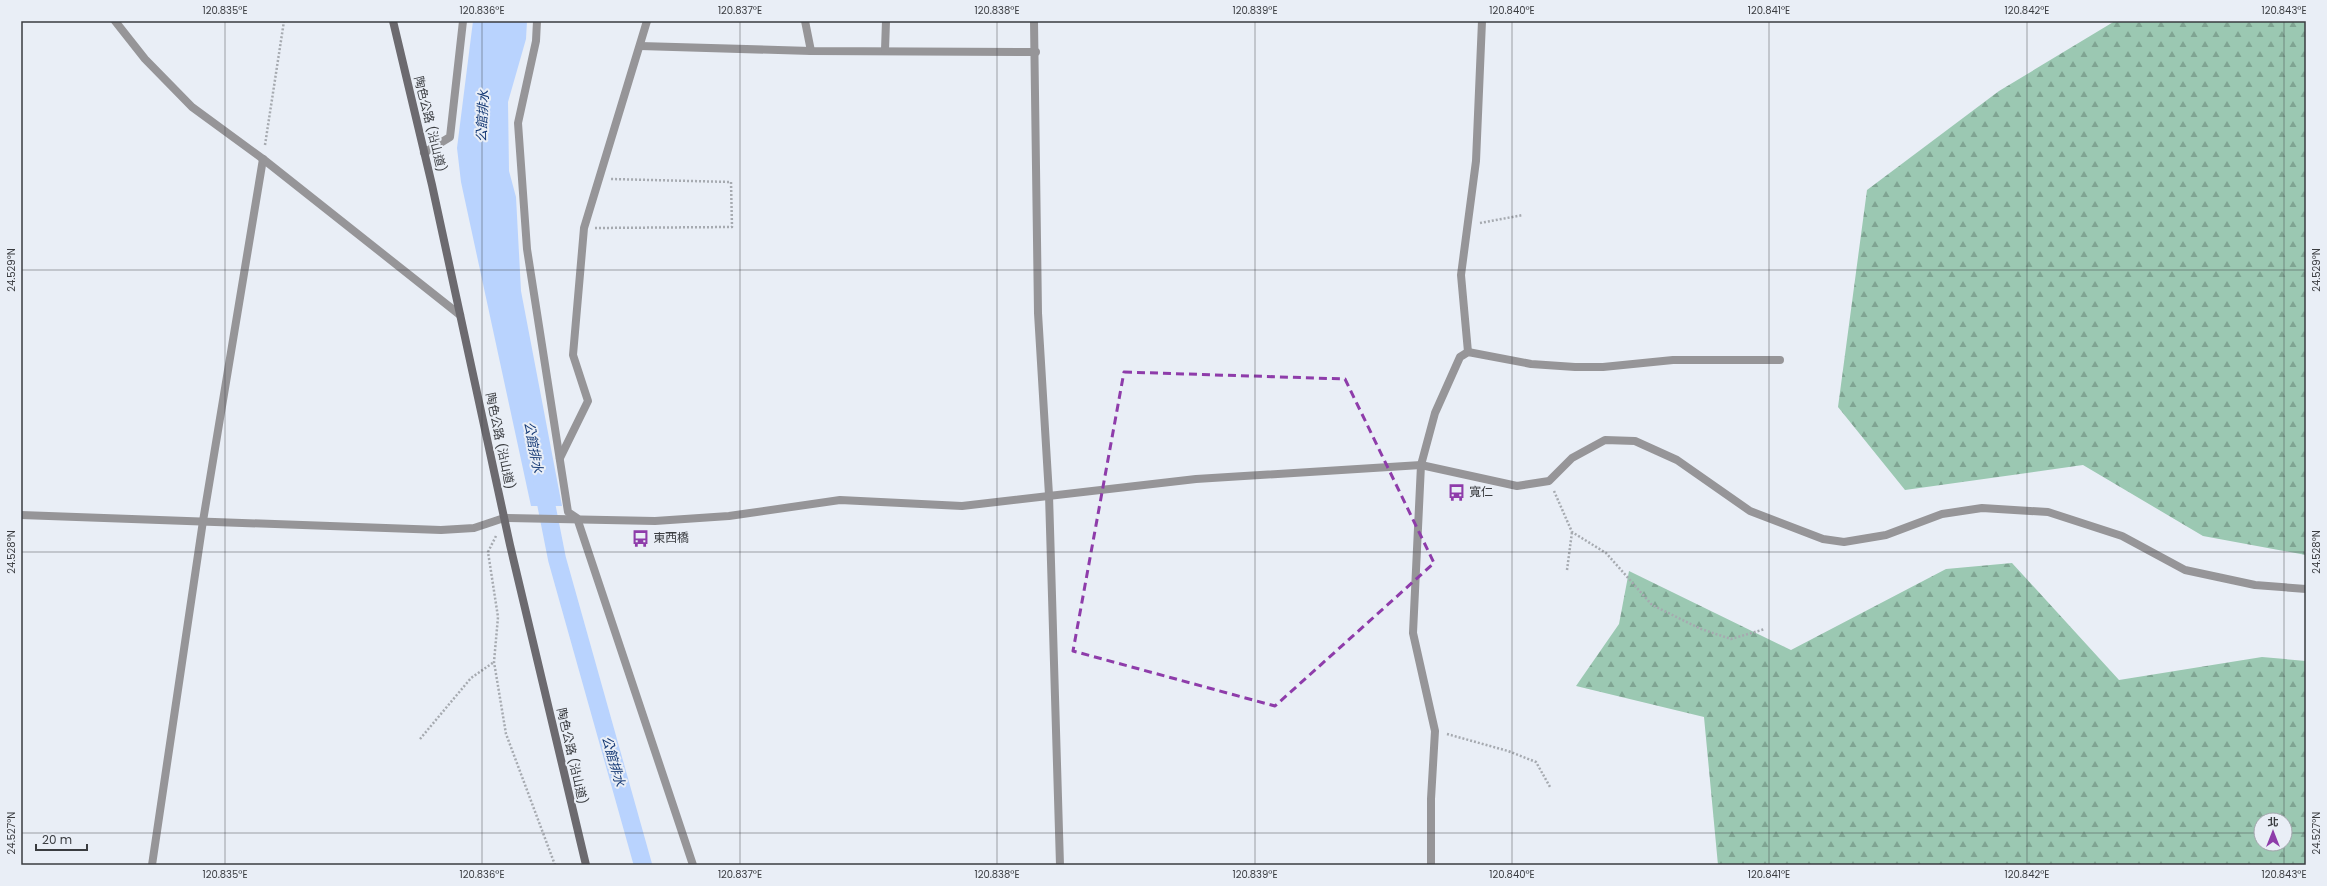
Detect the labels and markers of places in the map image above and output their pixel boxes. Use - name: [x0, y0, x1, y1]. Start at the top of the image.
- bus stop icon: 寬仁: [1446, 482, 1466, 502]
- place label: 寬仁: [1469, 483, 1493, 500]
- bus stop icon: 東西橋: [630, 528, 650, 548]
- place label: 東西橋: [653, 529, 689, 546]

